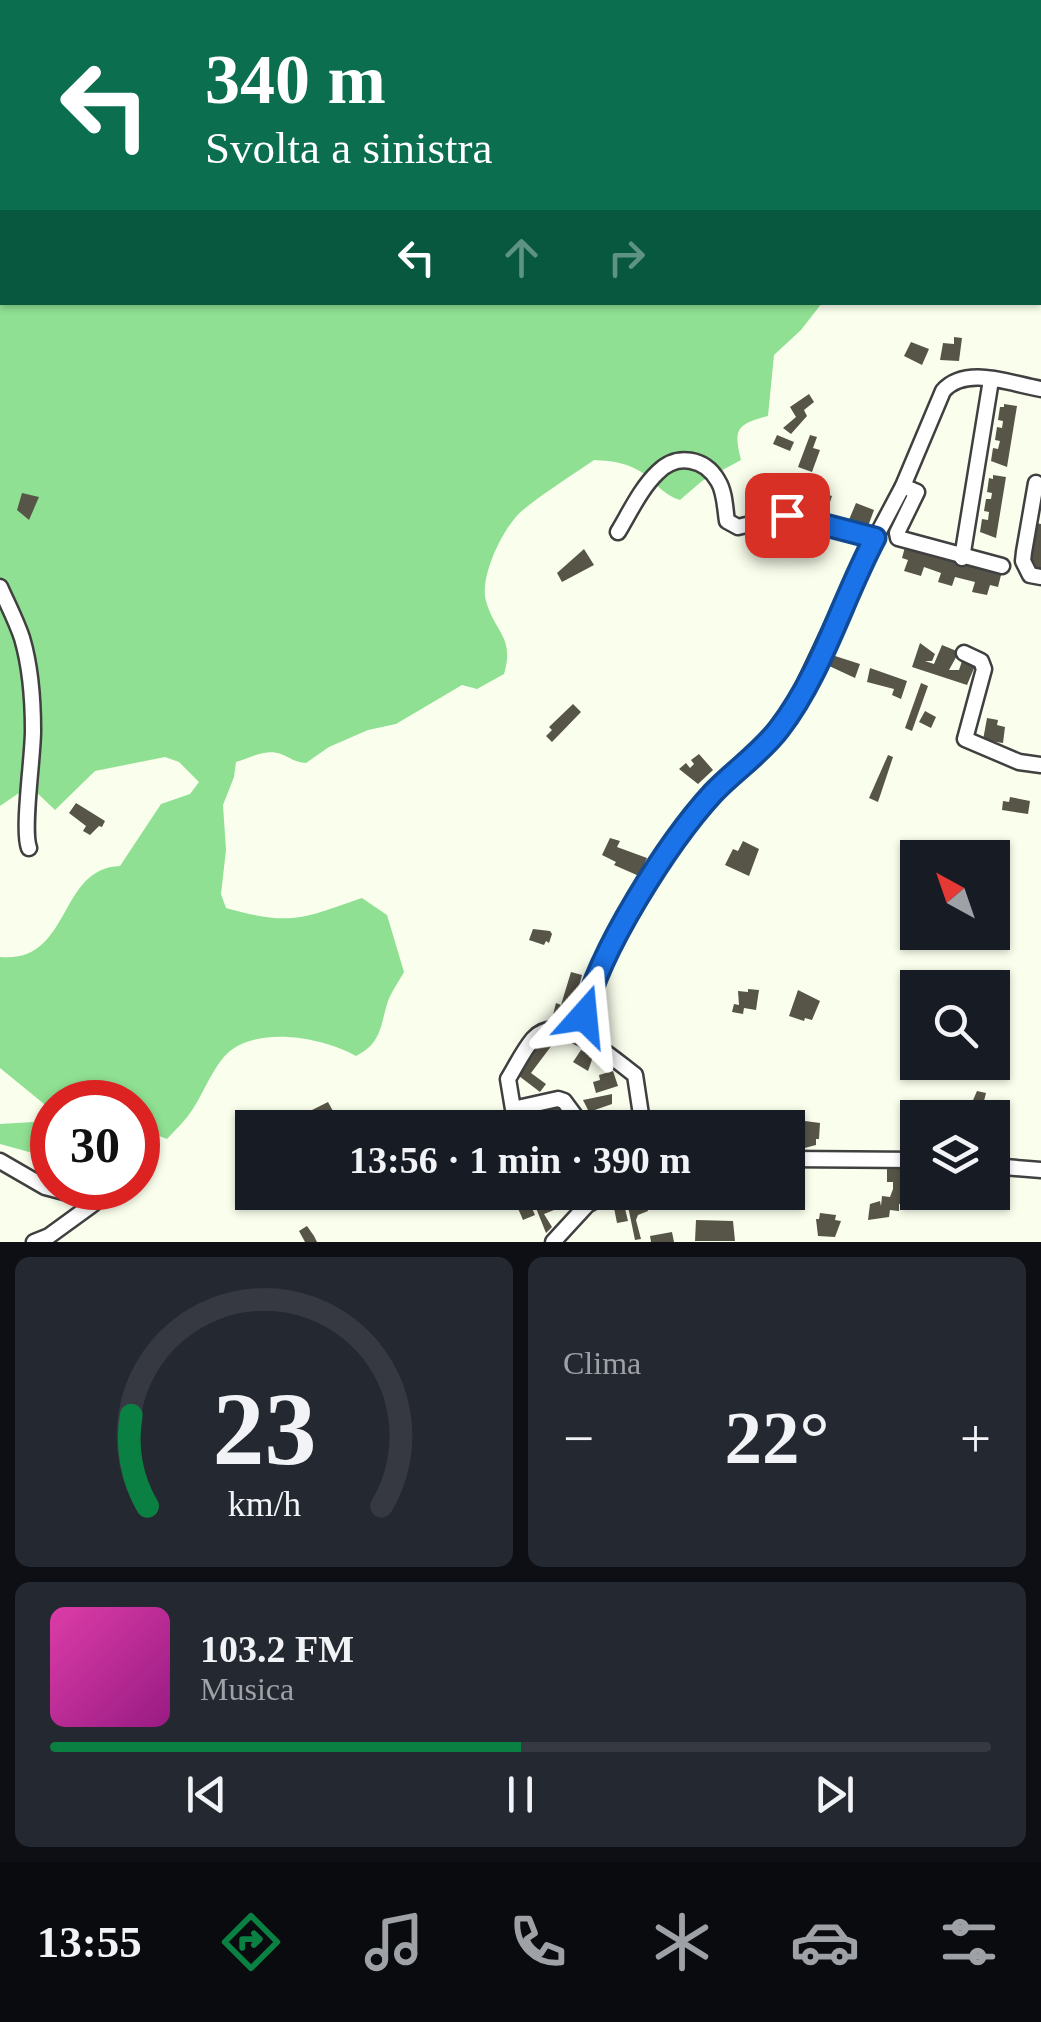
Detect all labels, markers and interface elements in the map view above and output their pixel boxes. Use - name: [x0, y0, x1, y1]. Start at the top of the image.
- icon: left: [40, 40, 170, 170]
- text: 340 m: [205, 41, 386, 118]
- text: Svolta a sinistra: [205, 123, 492, 173]
- icon: left: [389, 230, 444, 285]
- icon: ahead: [494, 230, 549, 285]
- icon: right: [599, 230, 654, 285]
- pin: [745, 473, 830, 558]
- icon: arrive: [760, 488, 815, 543]
- north arrow: [900, 840, 1010, 950]
- map controls: [900, 840, 1010, 1210]
- position arrow: [532, 964, 636, 1068]
- button: search: [900, 970, 1010, 1080]
- speed limit sign: 30: [30, 1080, 160, 1210]
- button: layers: [900, 1100, 1010, 1210]
- text: 13:56 · 1 min · 390 m: [349, 1139, 691, 1181]
- text: Clima: [563, 1345, 641, 1381]
- text: 23: [212, 1371, 316, 1486]
- text: 22°: [725, 1396, 830, 1479]
- text: −: [563, 1408, 594, 1469]
- text: +: [960, 1408, 991, 1469]
- text: km/h: [227, 1484, 301, 1524]
- text: 103.2 FM: [200, 1628, 354, 1670]
- text: Musica: [200, 1671, 294, 1707]
- icon: previous: [179, 1767, 234, 1822]
- icon: pause: [493, 1767, 548, 1822]
- icon: next: [807, 1767, 862, 1822]
- icon: directions: [216, 1907, 286, 1977]
- icon: music: [359, 1907, 429, 1977]
- icon: phone: [503, 1907, 573, 1977]
- icon: climate: [647, 1907, 717, 1977]
- icon: car: [790, 1907, 860, 1977]
- icon: filters: [934, 1907, 1004, 1977]
- text: 13:55: [37, 1917, 142, 1967]

